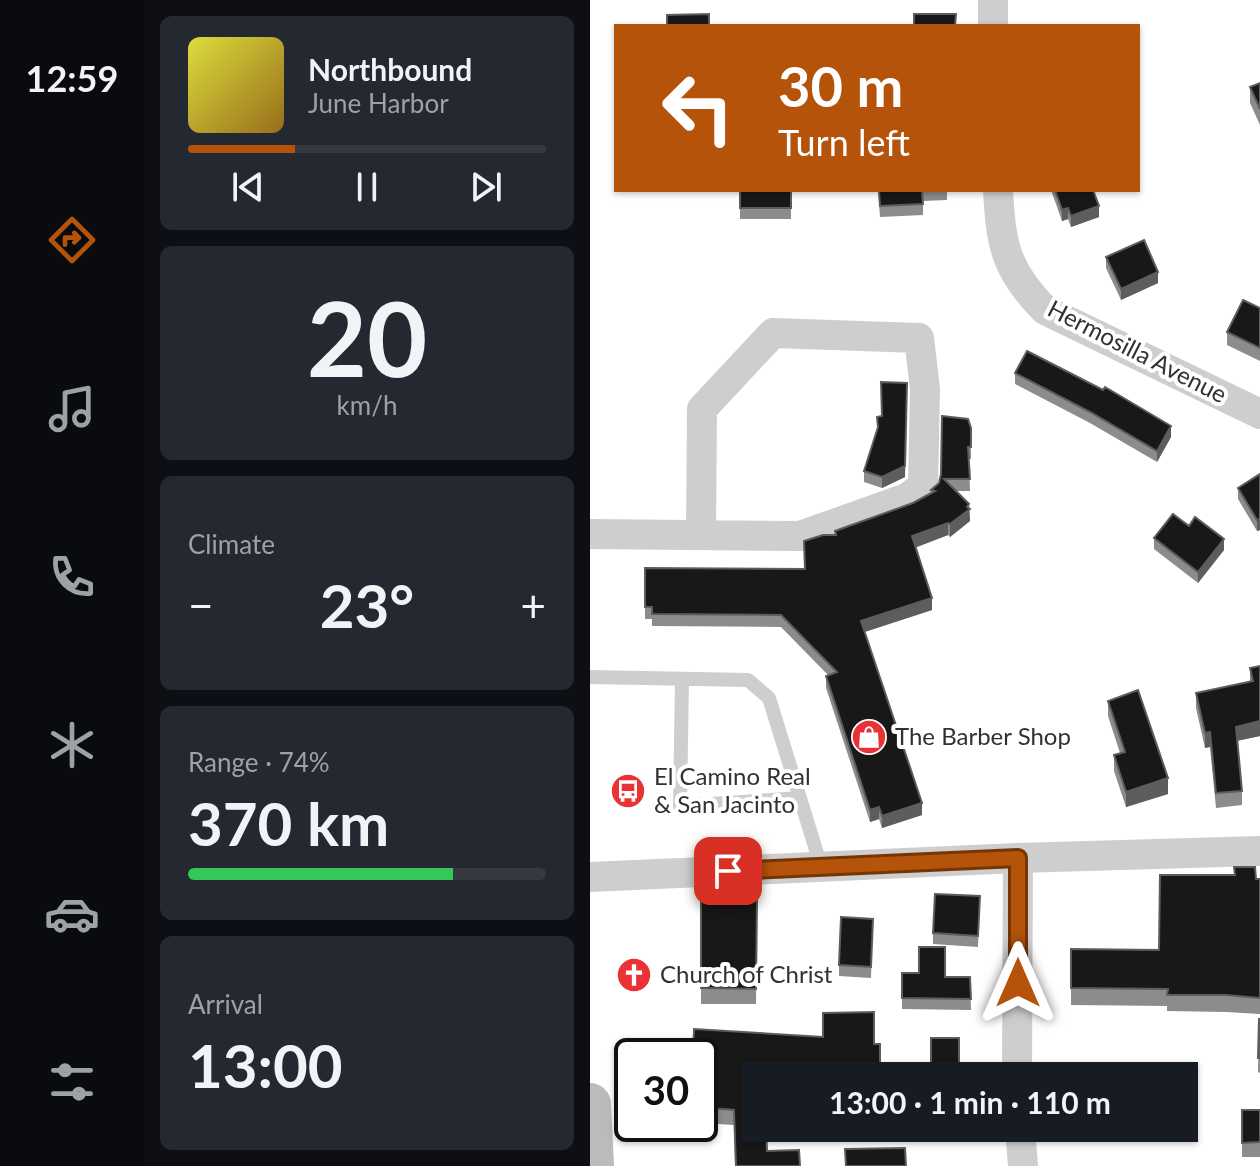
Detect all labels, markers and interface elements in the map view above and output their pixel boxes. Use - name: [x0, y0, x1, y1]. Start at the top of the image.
- text: Northbound: [308, 51, 472, 87]
- text: 30 m: [778, 52, 903, 119]
- text: 12:59: [26, 56, 118, 100]
- icon: left: [646, 56, 750, 160]
- text: June Harbor: [308, 87, 449, 119]
- text: Turn left: [778, 120, 910, 164]
- icon: previous: [226, 165, 270, 209]
- icon: pause: [345, 165, 389, 209]
- icon: next: [464, 165, 508, 209]
- icon: directions: [44, 212, 100, 268]
- text: 20: [307, 274, 427, 399]
- street label: Hermosilla Avenue: [1043, 293, 1232, 408]
- icon: music: [44, 381, 100, 437]
- text: km/h: [337, 389, 397, 421]
- text: Climate: [188, 528, 275, 560]
- icon: phone: [44, 549, 100, 605]
- text: 23°: [320, 569, 414, 641]
- text: −: [188, 579, 214, 631]
- text: +: [520, 579, 546, 631]
- icon: climate: [44, 717, 100, 773]
- shop icon: The Barber Shop: [850, 718, 888, 756]
- place label: The Barber Shop: [895, 721, 1071, 750]
- text: Range · 74%: [188, 746, 330, 778]
- place label: El Camino Real & San Jacinto: [654, 761, 811, 818]
- bus stop icon: El Camino Real & San Jacinto: [609, 772, 647, 810]
- text: 370 km: [188, 787, 389, 859]
- pin: [694, 837, 762, 905]
- icon: arrive: [706, 849, 750, 893]
- icon: car: [44, 886, 100, 942]
- position arrow: [976, 941, 1060, 1025]
- church icon: Church of Christ: [615, 956, 653, 994]
- place label: Church of Christ: [660, 959, 833, 988]
- text: Arrival: [188, 988, 263, 1020]
- text: 13:00: [188, 1029, 343, 1101]
- speed limit sign: 30: [614, 1038, 718, 1142]
- icon: filters: [44, 1054, 100, 1110]
- text: 13:00 · 1 min · 110 m: [829, 1084, 1111, 1120]

